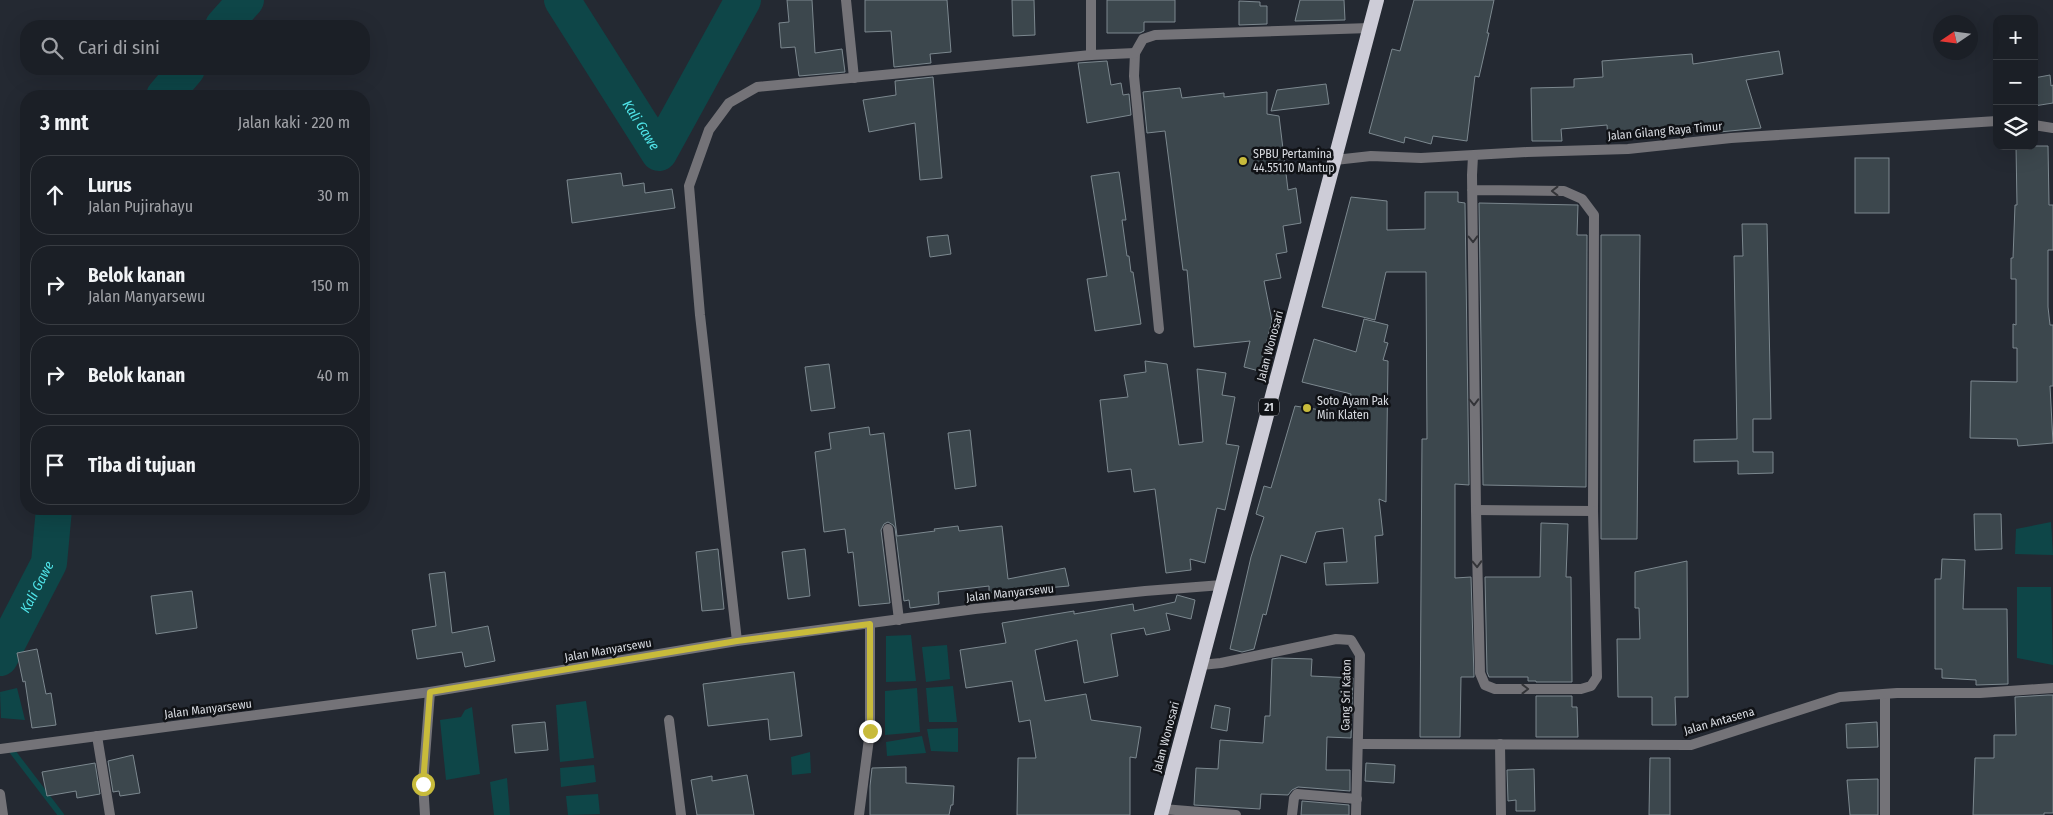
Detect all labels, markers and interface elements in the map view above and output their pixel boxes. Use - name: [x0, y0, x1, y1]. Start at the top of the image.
- north arrow: [1933, 15, 1978, 60]
- map controls: [1993, 15, 2038, 150]
- button: +: [1993, 15, 2038, 60]
- search box: [20, 20, 370, 75]
- icon: search: [38, 34, 66, 62]
- text: Cari di sini: [78, 36, 160, 59]
- button: −: [1993, 60, 2038, 105]
- water label: Kali Gawe: [619, 97, 664, 153]
- button: layers: [1993, 105, 2038, 150]
- text: 3 mnt: [40, 110, 89, 136]
- text: Jalan kaki · 220 m: [238, 113, 350, 132]
- street label: Jalan Gilang Raya Timur: [1607, 119, 1724, 143]
- place label: SPBU Pertamina 44.551.10 Mantup: [1253, 147, 1335, 175]
- marker: SPBU Pertamina 44.551.10 Mantup: [1237, 155, 1249, 167]
- text: Lurus: [88, 174, 132, 197]
- icon: ahead: [41, 181, 69, 209]
- text: 30 m: [317, 186, 349, 205]
- one-way arrow: [1551, 186, 1558, 196]
- text: Jalan Pujirahayu: [88, 197, 193, 216]
- one-way arrow: [1468, 236, 1478, 243]
- text: Belok kanan: [88, 264, 185, 287]
- icon: right: [41, 271, 69, 299]
- text: 150 m: [311, 276, 349, 295]
- text: Jalan Manyarsewu: [88, 287, 205, 306]
- street label: Jalan Wonosari: [1254, 309, 1286, 383]
- icon: right: [41, 361, 69, 389]
- text: Belok kanan: [88, 364, 185, 387]
- text: 40 m: [317, 366, 349, 385]
- place label: Soto Ayam Pak Min Klaten: [1317, 394, 1389, 422]
- road number: 21: [1259, 398, 1279, 416]
- one-way arrow: [1469, 398, 1480, 406]
- marker: Soto Ayam Pak Min Klaten: [1301, 402, 1313, 414]
- icon: arrive: [41, 451, 69, 479]
- text: Tiba di tujuan: [88, 454, 196, 477]
- water label: Kali Gawe: [16, 558, 57, 616]
- one-way arrow: [1472, 560, 1482, 568]
- street label: Jalan Manyarsewu: [965, 581, 1055, 605]
- street label: Jalan Manyarsewu: [563, 635, 653, 665]
- street label: Gang Sri Katon: [1338, 659, 1354, 731]
- one-way arrow: [1521, 684, 1529, 694]
- street label: Jalan Manyarsewu: [163, 697, 253, 721]
- street label: Jalan Wonosari: [1150, 700, 1182, 774]
- street label: Jalan Antasena: [1682, 704, 1756, 738]
- route end: [859, 720, 882, 743]
- route start: [412, 773, 435, 796]

